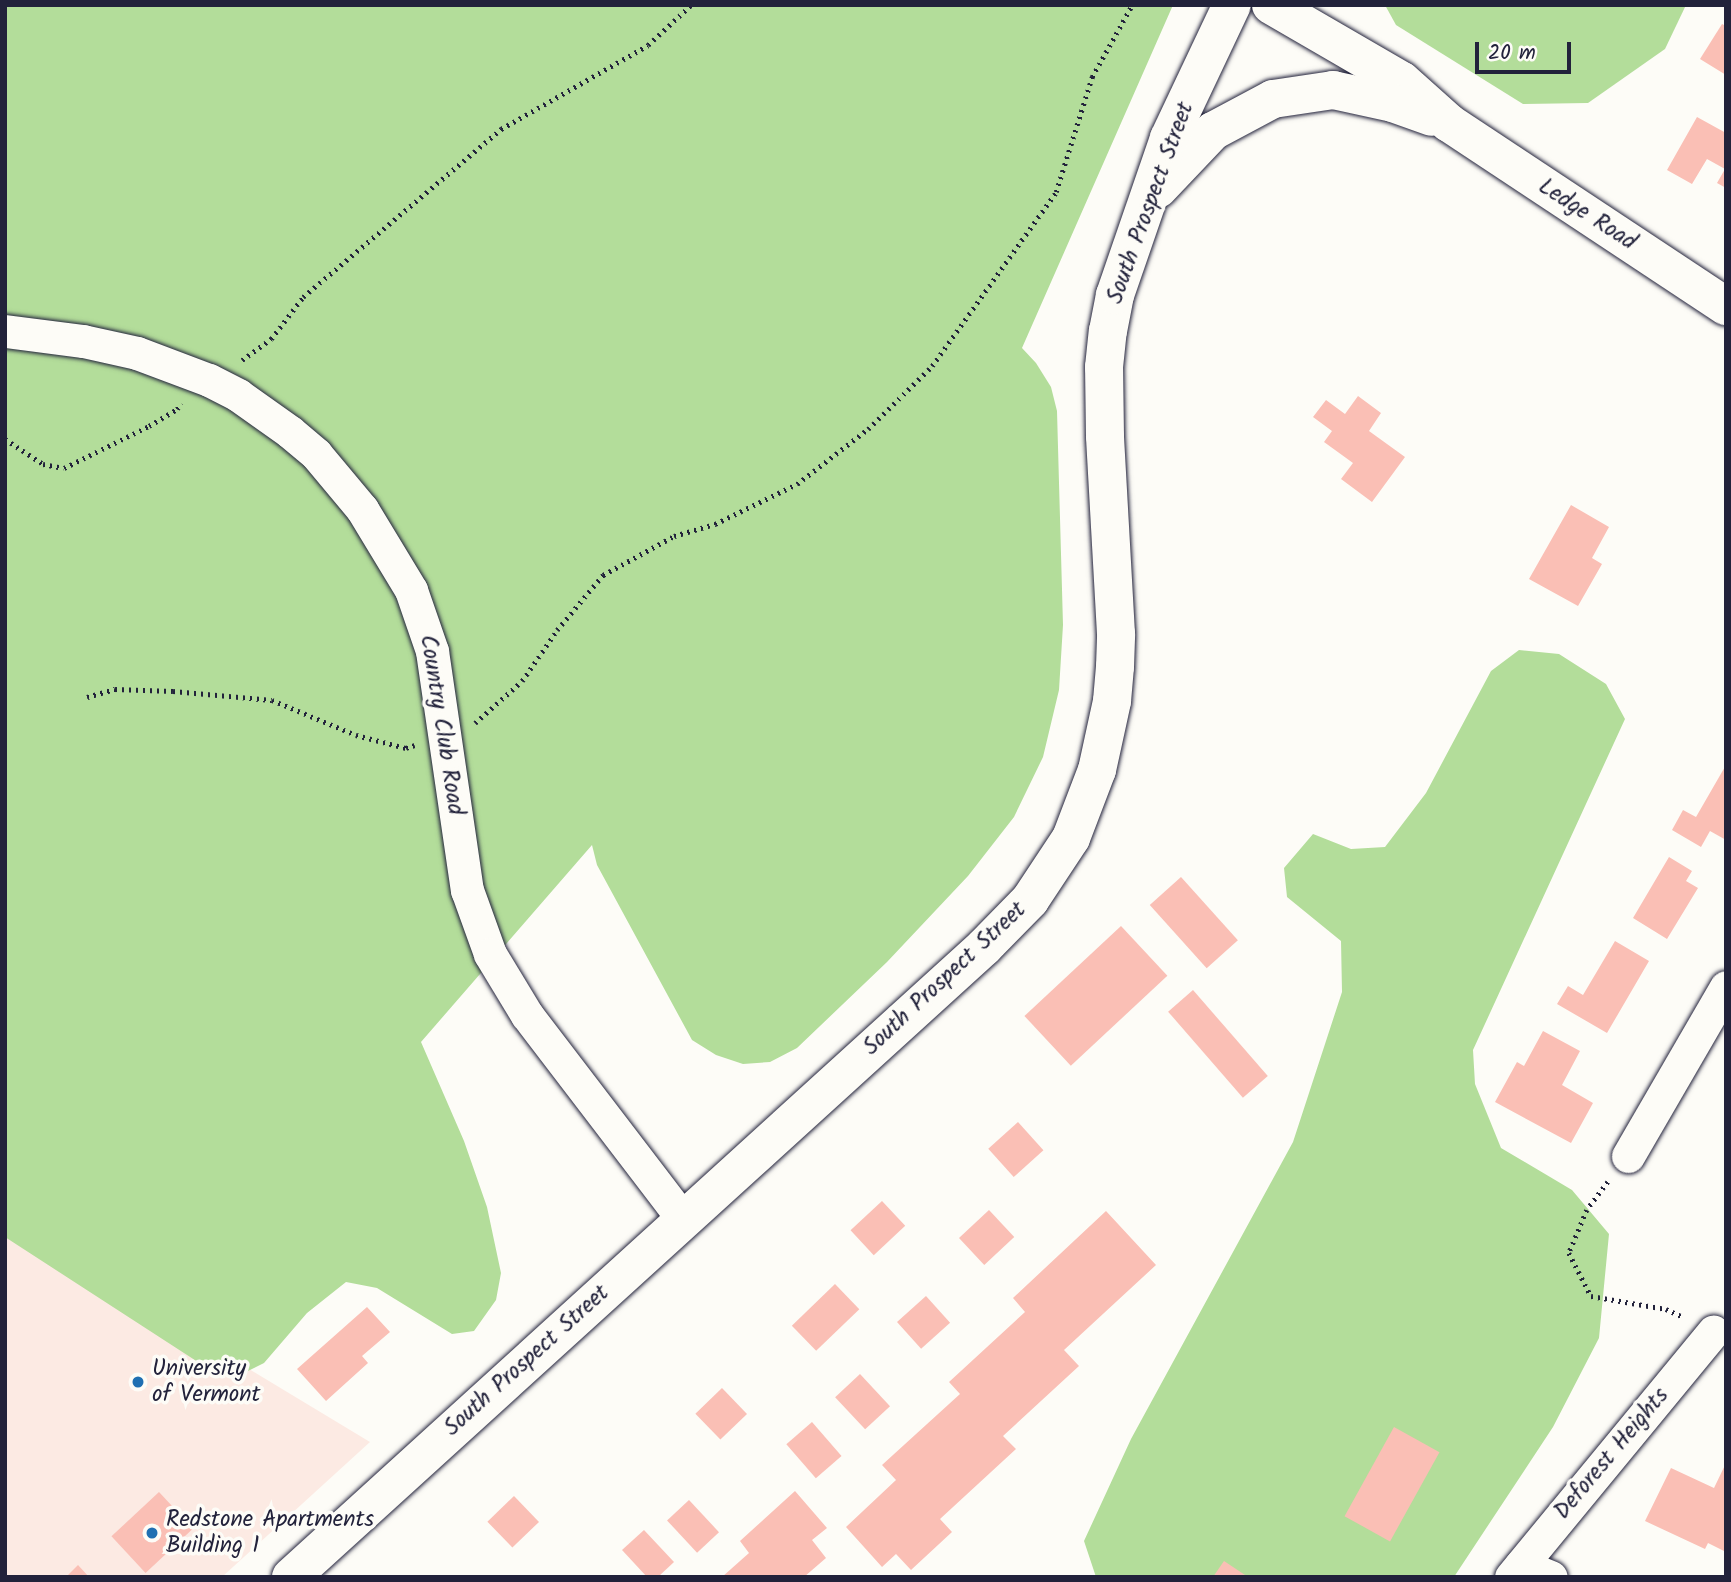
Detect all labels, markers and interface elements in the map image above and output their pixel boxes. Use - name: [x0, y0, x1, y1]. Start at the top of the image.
- scale bar: [1479, 28, 1575, 72]
- text: 20 m: [1488, 37, 1536, 70]
- street label: South Prospect Street: [1102, 98, 1200, 308]
- street label: Ledge Road: [1533, 173, 1641, 257]
- street label: Country Club Road: [413, 633, 469, 817]
- street label: South Prospect Street: [858, 896, 1032, 1062]
- street label: South Prospect Street: [439, 1280, 615, 1442]
- place label: University of Vermont: [152, 1355, 260, 1409]
- marker: University of Vermont: [130, 1374, 146, 1390]
- street label: Deforest Heights: [1549, 1383, 1675, 1525]
- place label: Redstone Apartments Building 1: [166, 1506, 374, 1560]
- marker: Redstone Apartments Building 1: [144, 1525, 160, 1541]

